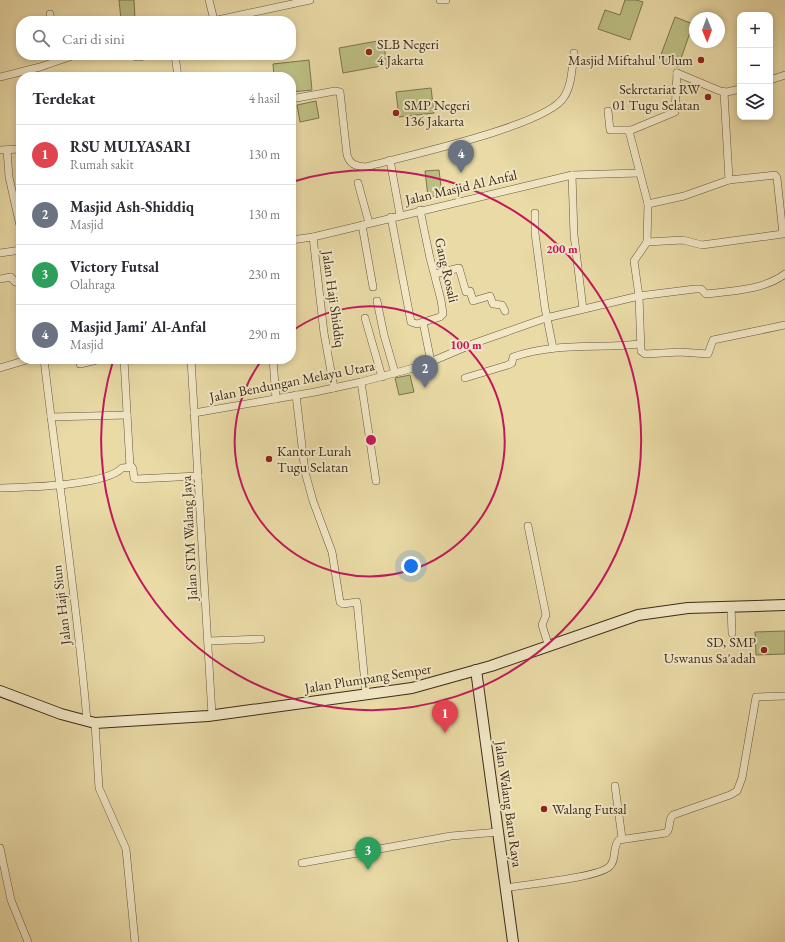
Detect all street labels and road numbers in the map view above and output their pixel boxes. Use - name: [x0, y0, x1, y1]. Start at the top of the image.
- street label: Jalan Masjid Al Anfal: [402, 165, 519, 209]
- street label: Gang Rosali: [431, 236, 463, 305]
- street label: Jalan Haji Shiddiq: [318, 248, 350, 349]
- street label: Jalan Bendungan Melayu Utara: [207, 356, 376, 406]
- street label: Jalan STM Walang Jaya: [177, 475, 201, 602]
- street label: Jalan Haji Siun: [47, 563, 75, 647]
- street label: Jalan Plumpang Semper: [302, 659, 433, 697]
- street label: Jalan Walang Baru Raya: [491, 739, 527, 869]

